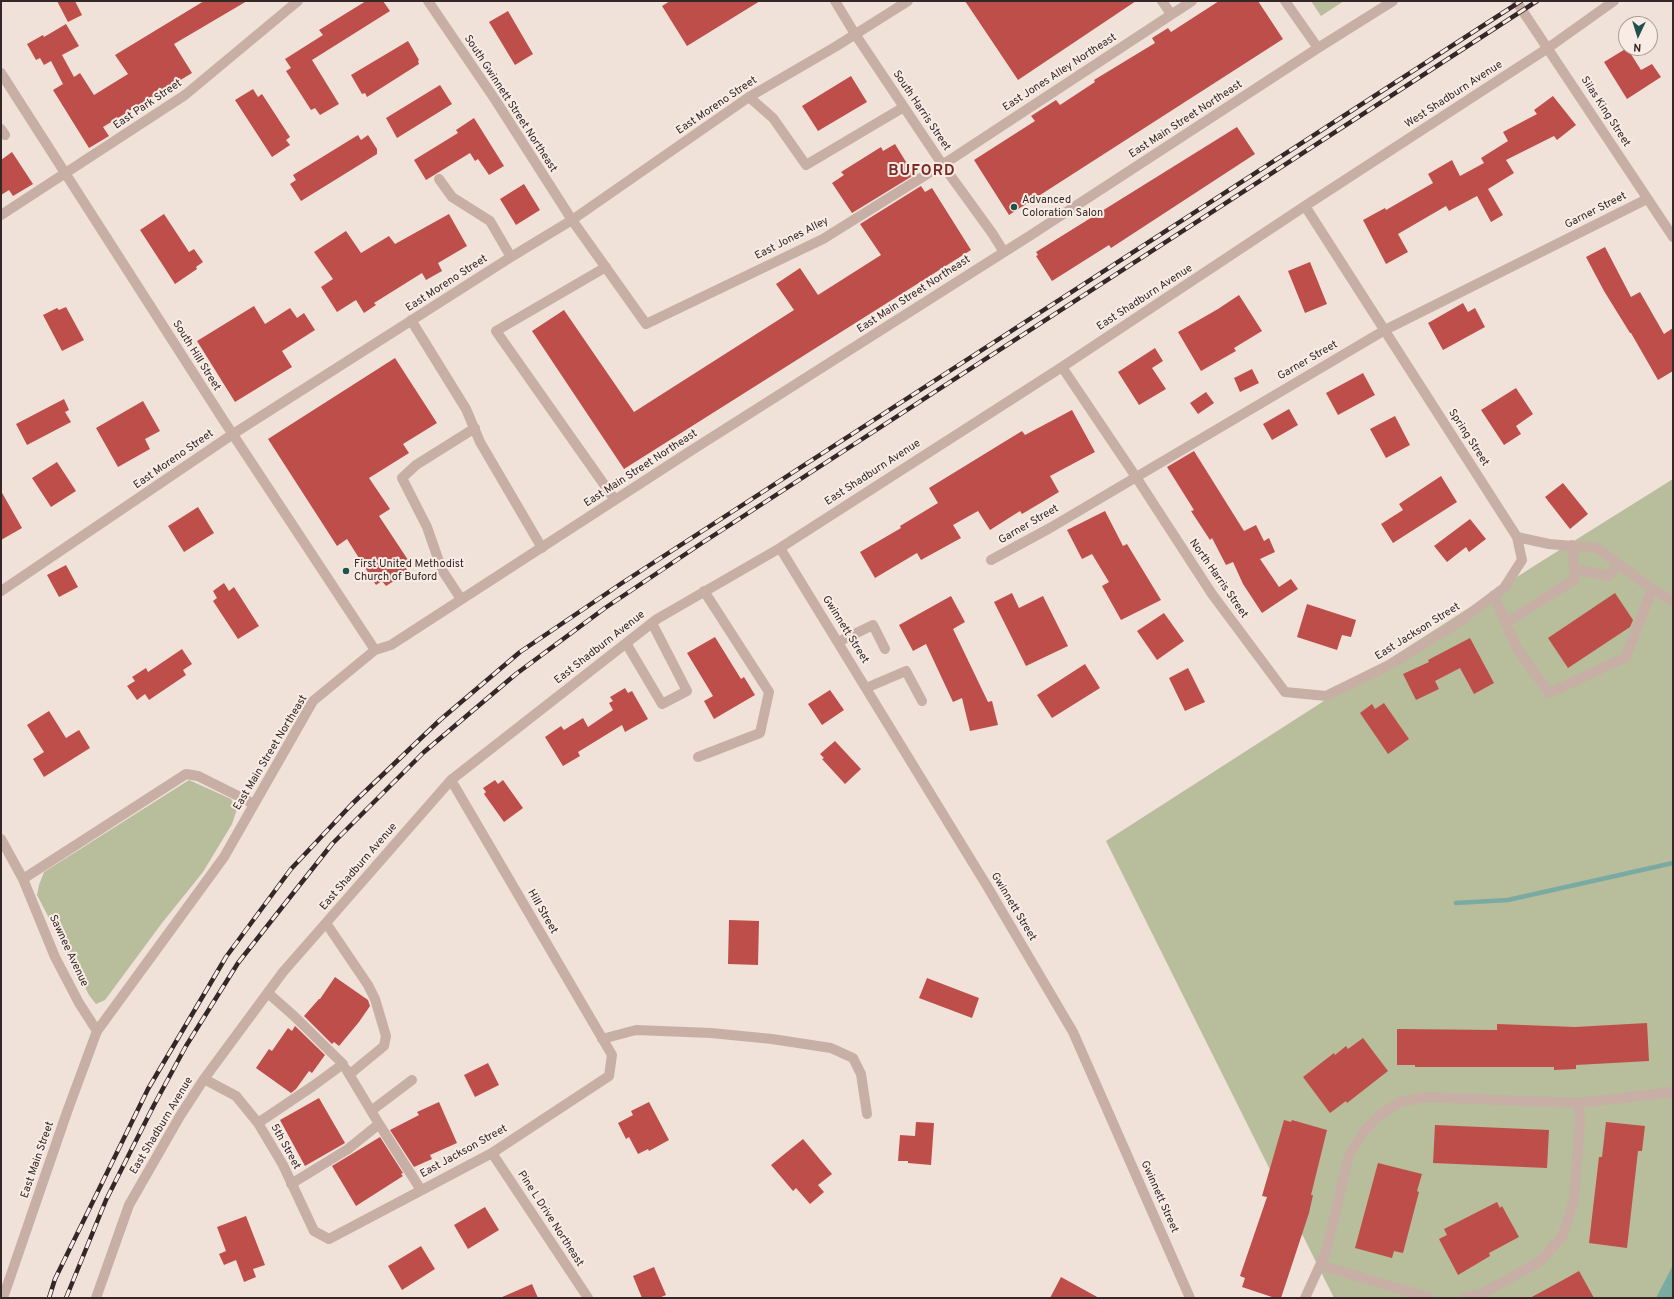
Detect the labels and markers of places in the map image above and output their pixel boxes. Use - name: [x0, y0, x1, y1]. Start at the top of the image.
- place label: Advanced Coloration Salon: [1022, 194, 1103, 220]
- marker: Advanced Coloration Salon: [1009, 202, 1019, 212]
- place label: First United Methodist Church of Buford: [354, 558, 464, 584]
- marker: First United Methodist Church of Buford: [341, 566, 351, 576]

